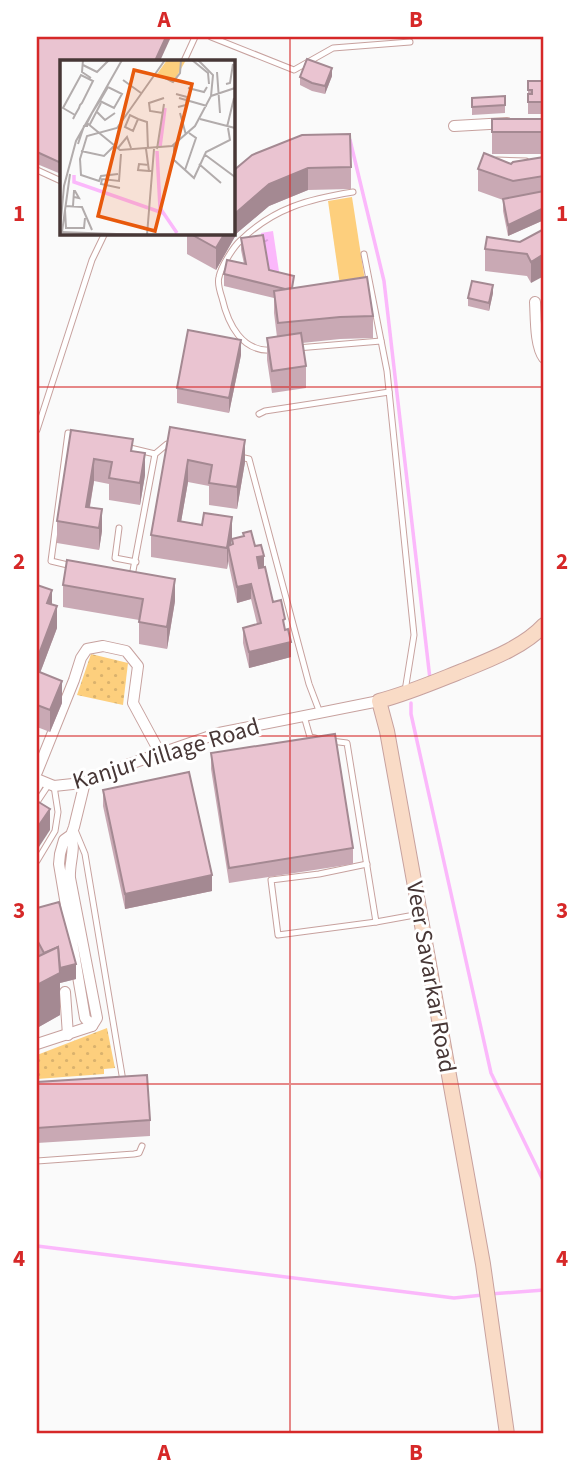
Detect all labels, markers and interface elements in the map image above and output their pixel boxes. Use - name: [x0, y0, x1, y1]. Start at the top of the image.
- text: A: [156, 3, 171, 36]
- text: B: [409, 3, 423, 36]
- inset map: [60, 60, 234, 234]
- text: 1: [13, 197, 25, 230]
- text: 1: [556, 197, 568, 230]
- text: 2: [13, 545, 25, 578]
- text: 2: [556, 545, 568, 578]
- street label: Kanjur Village Road: [68, 709, 264, 799]
- street label: Veer Savarkar Road: [397, 879, 465, 1075]
- text: 3: [13, 894, 25, 927]
- text: 3: [556, 894, 568, 927]
- text: 4: [13, 1242, 25, 1275]
- text: 4: [556, 1242, 568, 1275]
- text: A: [156, 1436, 171, 1469]
- text: B: [409, 1436, 423, 1469]

